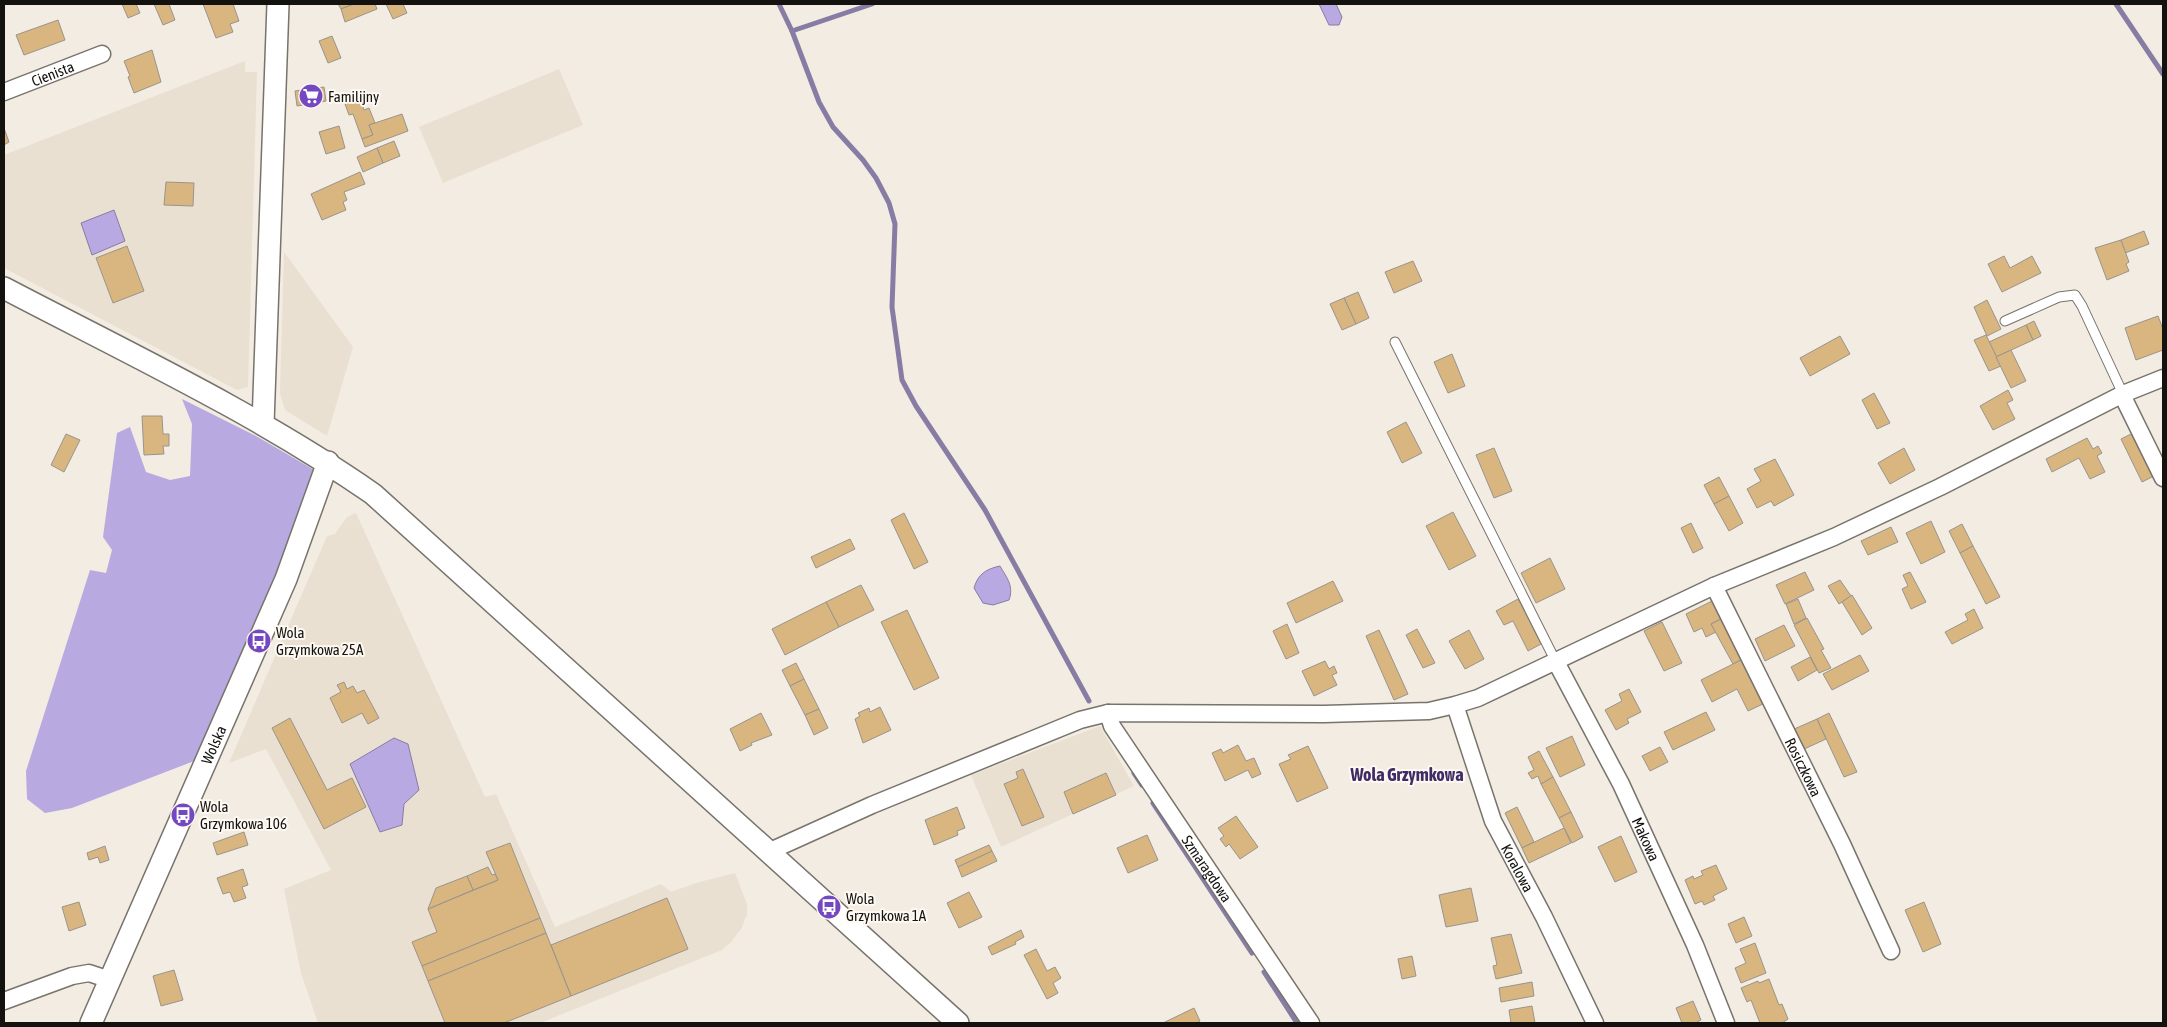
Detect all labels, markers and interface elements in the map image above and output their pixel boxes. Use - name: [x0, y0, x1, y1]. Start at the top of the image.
- street label: Cienista: [29, 57, 76, 89]
- supermarket icon: Familijny: [298, 83, 324, 109]
- place label: Familijny: [328, 88, 379, 105]
- place label: Wola Grzymkowa 25A: [276, 624, 364, 658]
- bus stop icon: Wola Grzymkowa 25A: [246, 628, 272, 654]
- street label: Wolska: [197, 723, 229, 767]
- street label: Rosiczkowa: [1782, 735, 1825, 799]
- district label: Wola Grzymkowa: [1349, 764, 1464, 785]
- place label: Wola Grzymkowa 106: [200, 798, 287, 832]
- bus stop icon: Wola Grzymkowa 106: [170, 802, 196, 828]
- street label: Makowa: [1629, 815, 1664, 863]
- street label: Szmaragdowa: [1179, 832, 1236, 905]
- street label: Koralowa: [1498, 841, 1537, 895]
- place label: Wola Grzymkowa 1A: [846, 890, 927, 924]
- bus stop icon: Wola Grzymkowa 1A: [816, 894, 842, 920]

